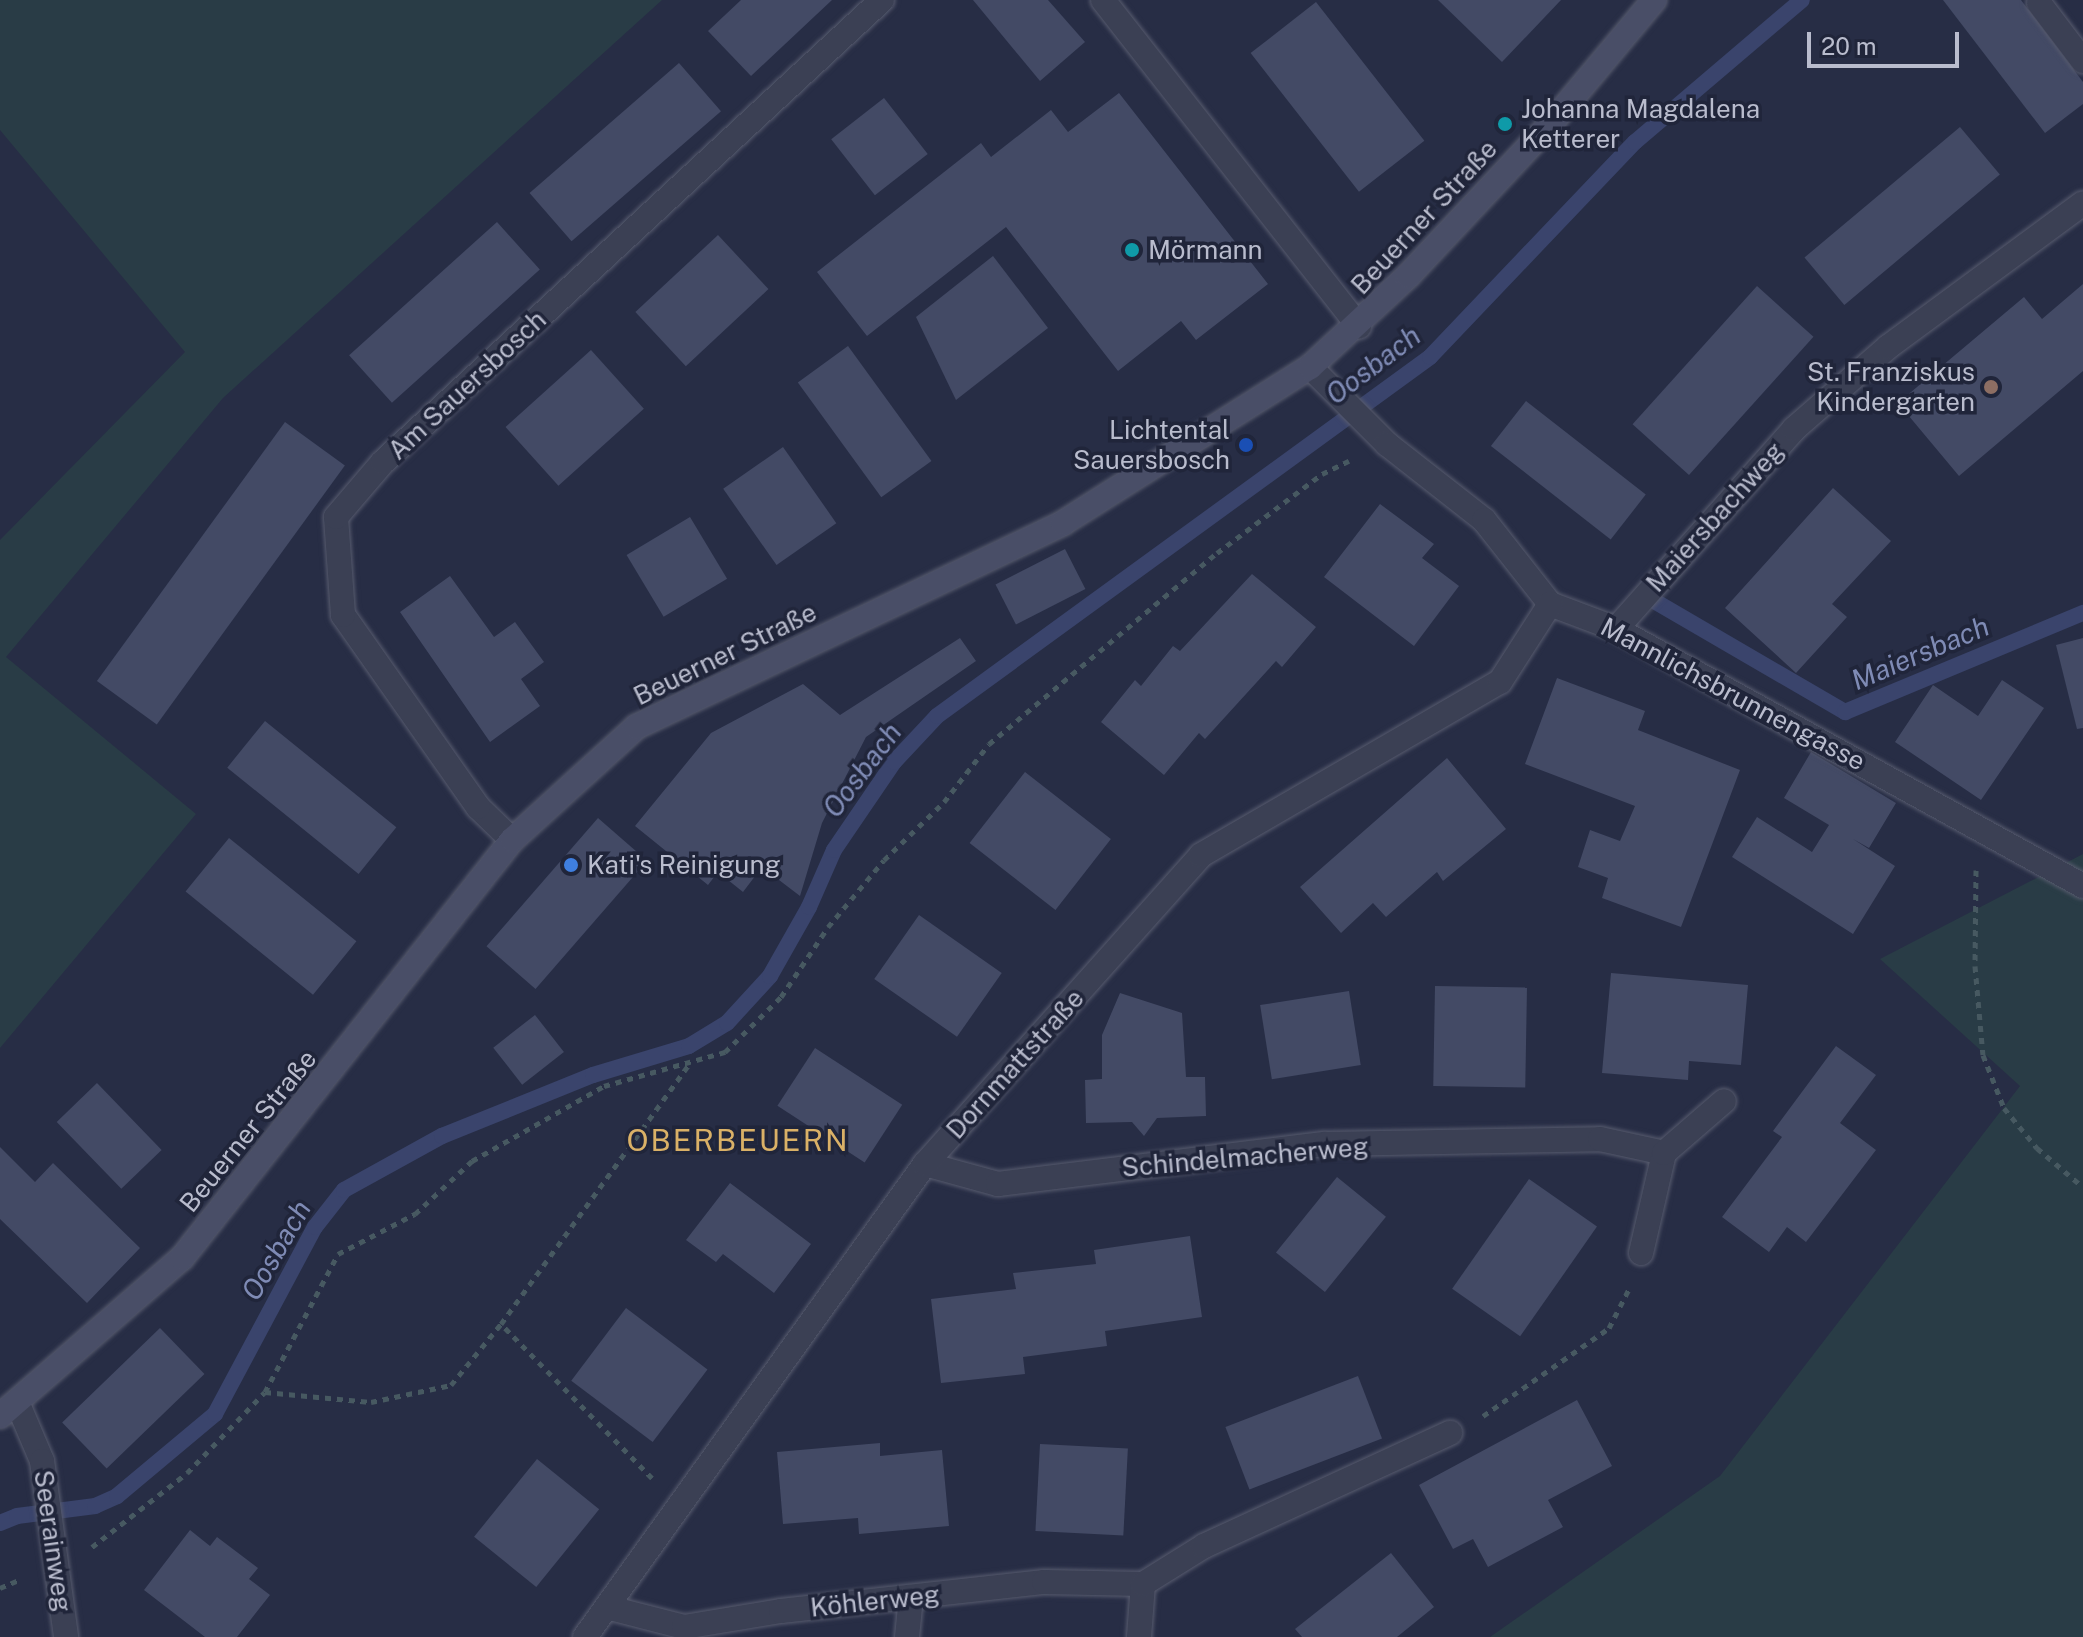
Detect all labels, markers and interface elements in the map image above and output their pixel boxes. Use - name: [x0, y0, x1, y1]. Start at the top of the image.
- scale bar: [1811, 16, 1963, 66]
- text: 20 m: [1821, 32, 1877, 60]
- place label: Johanna Magdalena Ketterer: [1521, 93, 1760, 154]
- marker: Johanna Magdalena Ketterer: [1496, 115, 1514, 133]
- street label: Beuerner Straße: [1345, 133, 1503, 301]
- place label: Mörmann: [1148, 234, 1263, 266]
- marker: Mörmann: [1123, 241, 1141, 259]
- street label: Am Sauersbosch: [382, 304, 552, 466]
- water label: Oosbach: [1319, 319, 1427, 411]
- place label: St. Franziskus Kindergarten: [1807, 356, 1975, 418]
- marker: St. Franziskus Kindergarten: [1982, 378, 2000, 396]
- place label: Lichtental Sauersbosch: [1073, 414, 1230, 476]
- marker: Lichtental Sauersbosch: [1237, 436, 1255, 454]
- street label: Maiersbachweg: [1640, 436, 1790, 598]
- street label: Beuerner Straße: [628, 596, 822, 712]
- water label: Maiersbach: [1846, 609, 1994, 697]
- street label: Mannlichsbrunnengasse: [1595, 611, 1871, 777]
- water label: Oosbach: [816, 716, 908, 824]
- place label: Kati's Reinigung: [587, 849, 781, 881]
- marker: Kati's Reinigung: [562, 856, 580, 874]
- street label: Dornmattstraße: [940, 983, 1090, 1145]
- street label: Beuerner Straße: [173, 1044, 323, 1218]
- district label: OBERBEUERN: [626, 1122, 850, 1158]
- street label: Schindelmacherweg: [1120, 1131, 1370, 1183]
- water label: Oosbach: [234, 1194, 318, 1306]
- street label: Seerainweg: [28, 1468, 78, 1614]
- street label: Köhlerweg: [809, 1579, 941, 1623]

